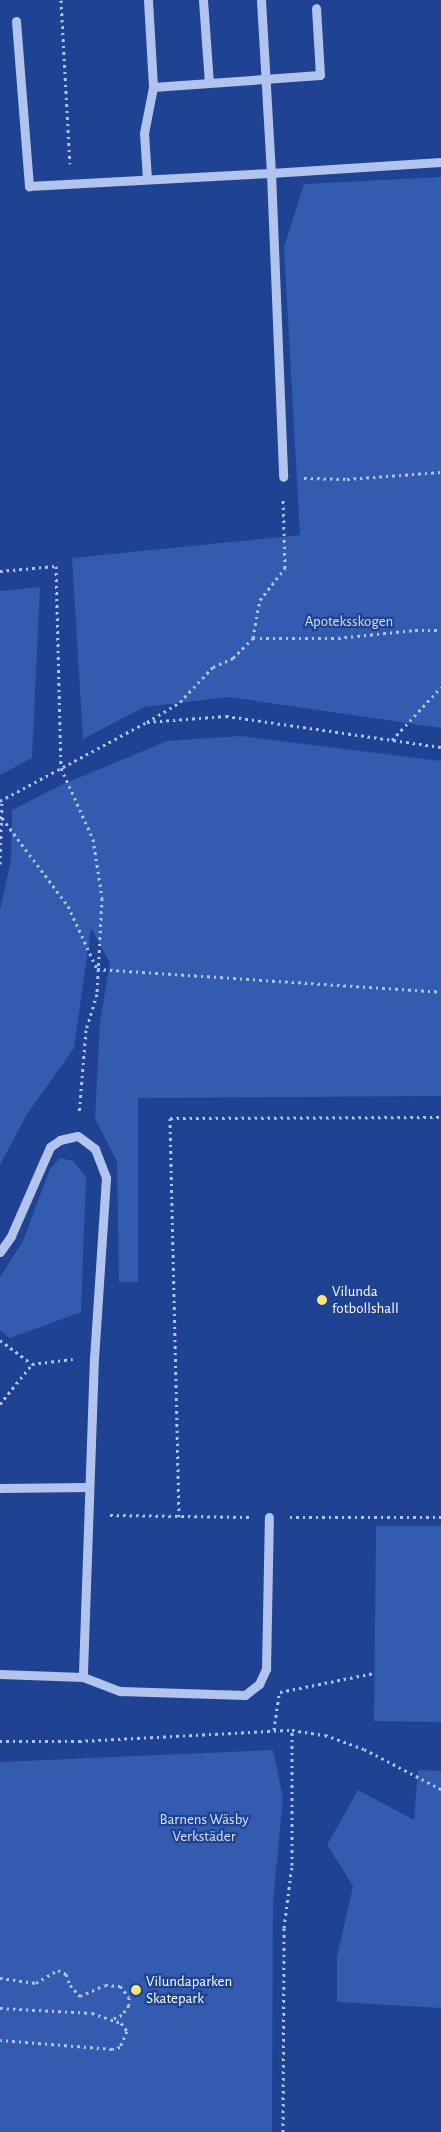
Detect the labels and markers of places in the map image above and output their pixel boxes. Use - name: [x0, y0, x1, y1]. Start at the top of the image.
- place label: Vilunda fotbollshall: [332, 1282, 399, 1317]
- marker: Vilunda fotbollshall: [316, 1294, 328, 1306]
- place label: Vilundaparken Skatepark: [146, 1972, 232, 2007]
- marker: Vilundaparken Skatepark: [130, 1984, 142, 1996]

